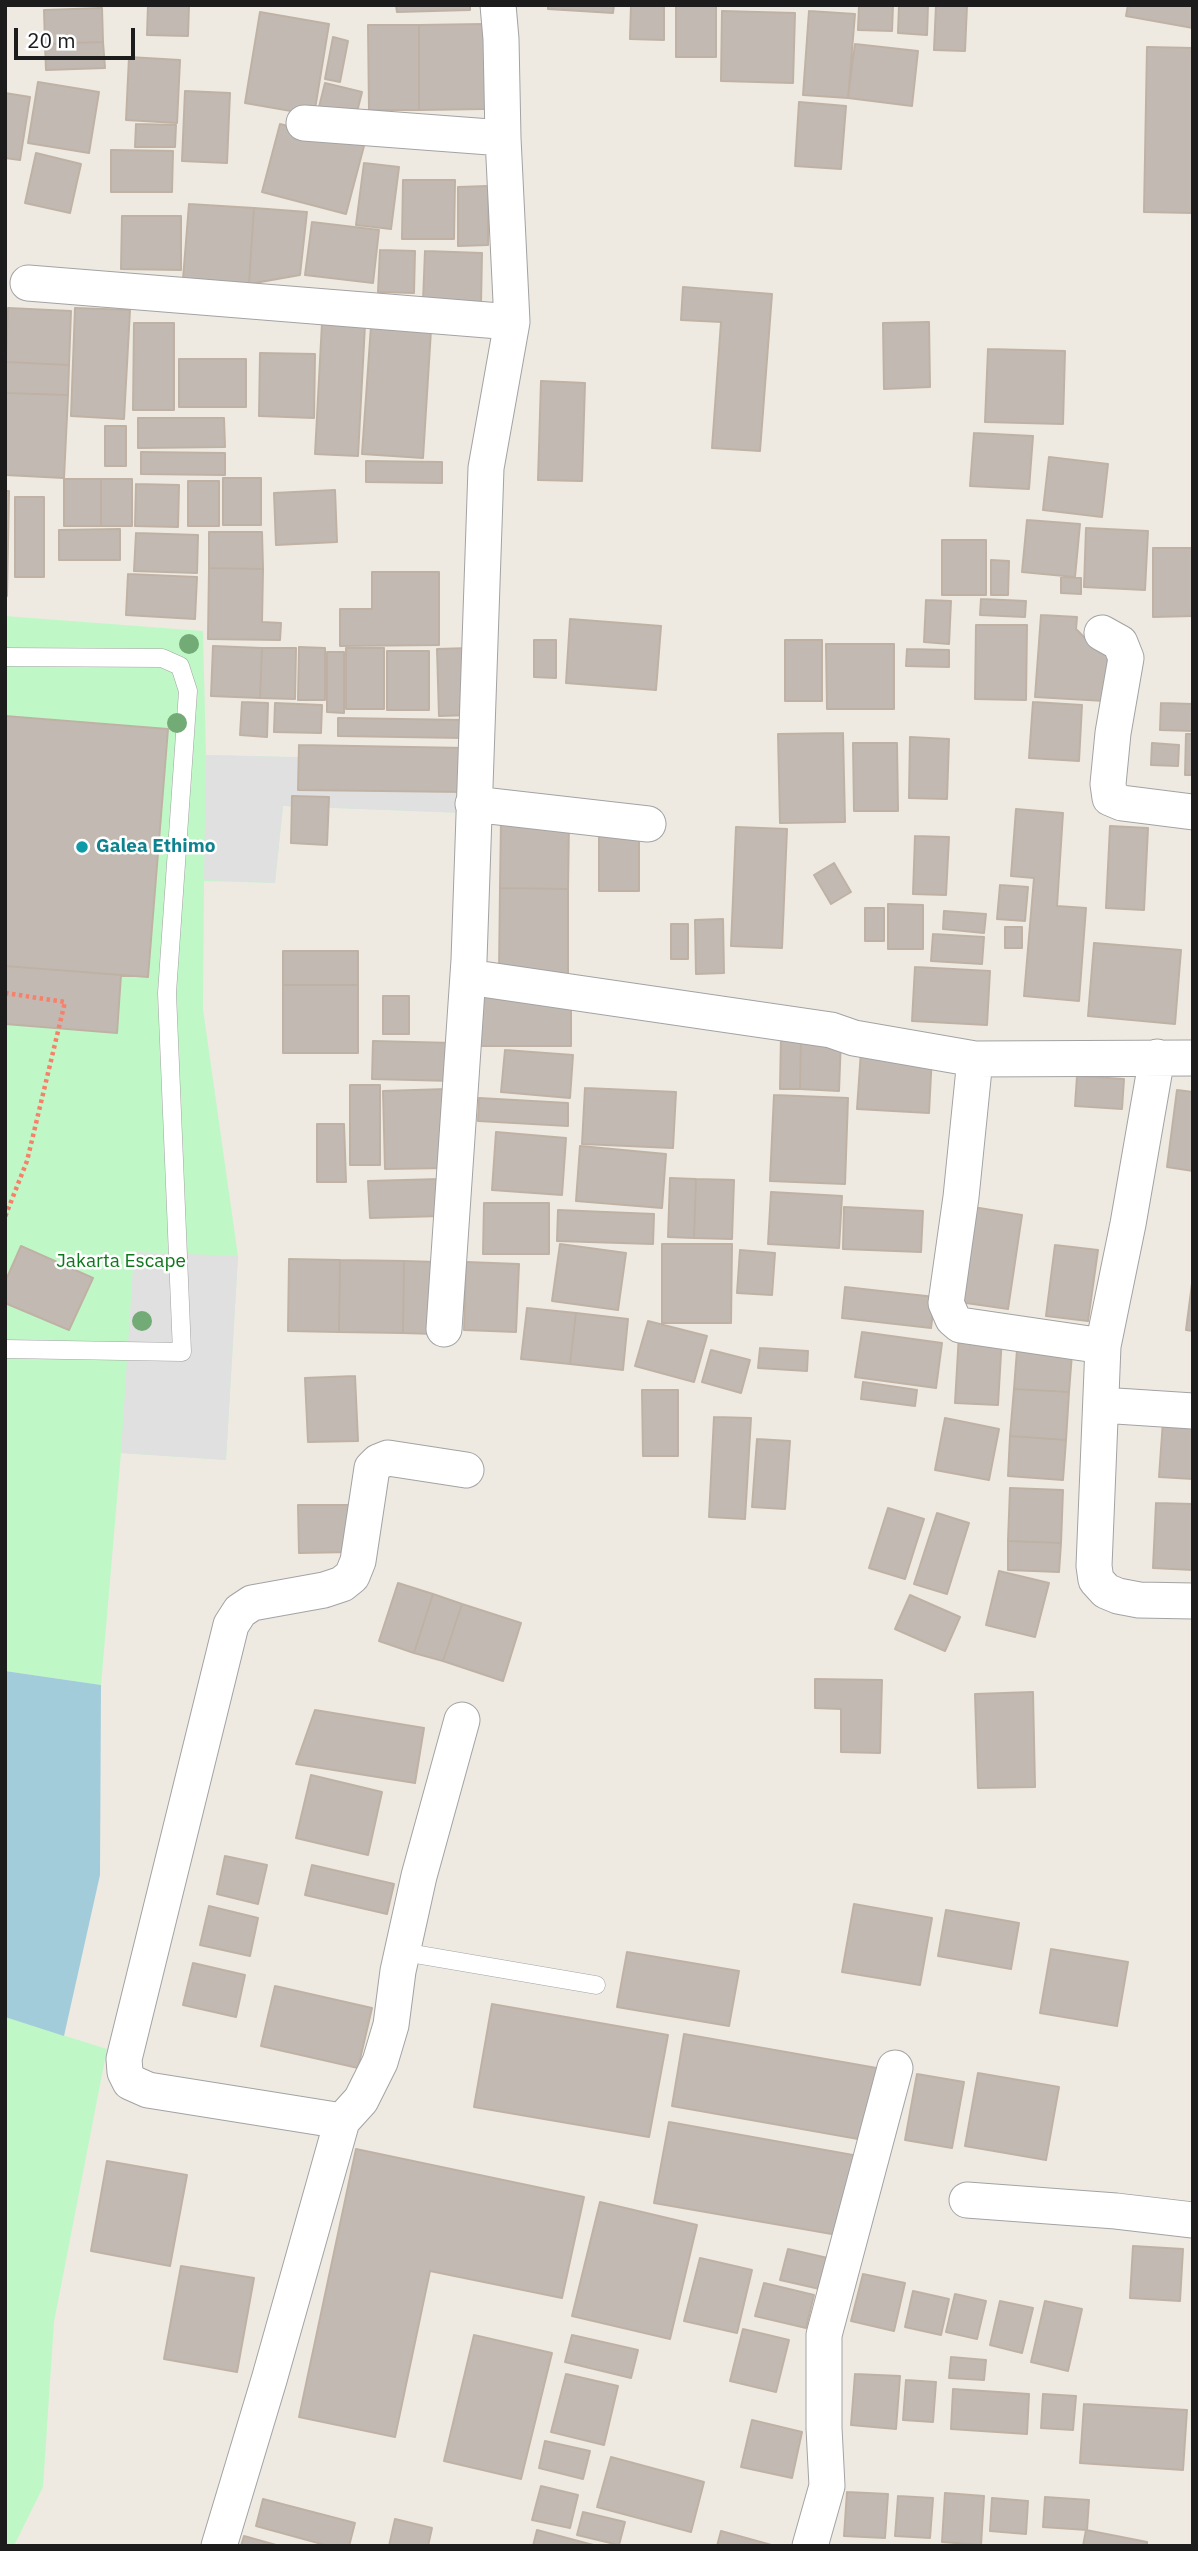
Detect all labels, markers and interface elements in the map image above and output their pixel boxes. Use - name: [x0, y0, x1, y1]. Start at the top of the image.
- scale bar: [18, 14, 138, 58]
- text: 20 m: [27, 26, 76, 54]
- place label: Galea Ethimo: [96, 836, 215, 858]
- marker: Galea Ethimo: [74, 839, 90, 855]
- park label: Jakarta Escape: [56, 1251, 186, 1273]

